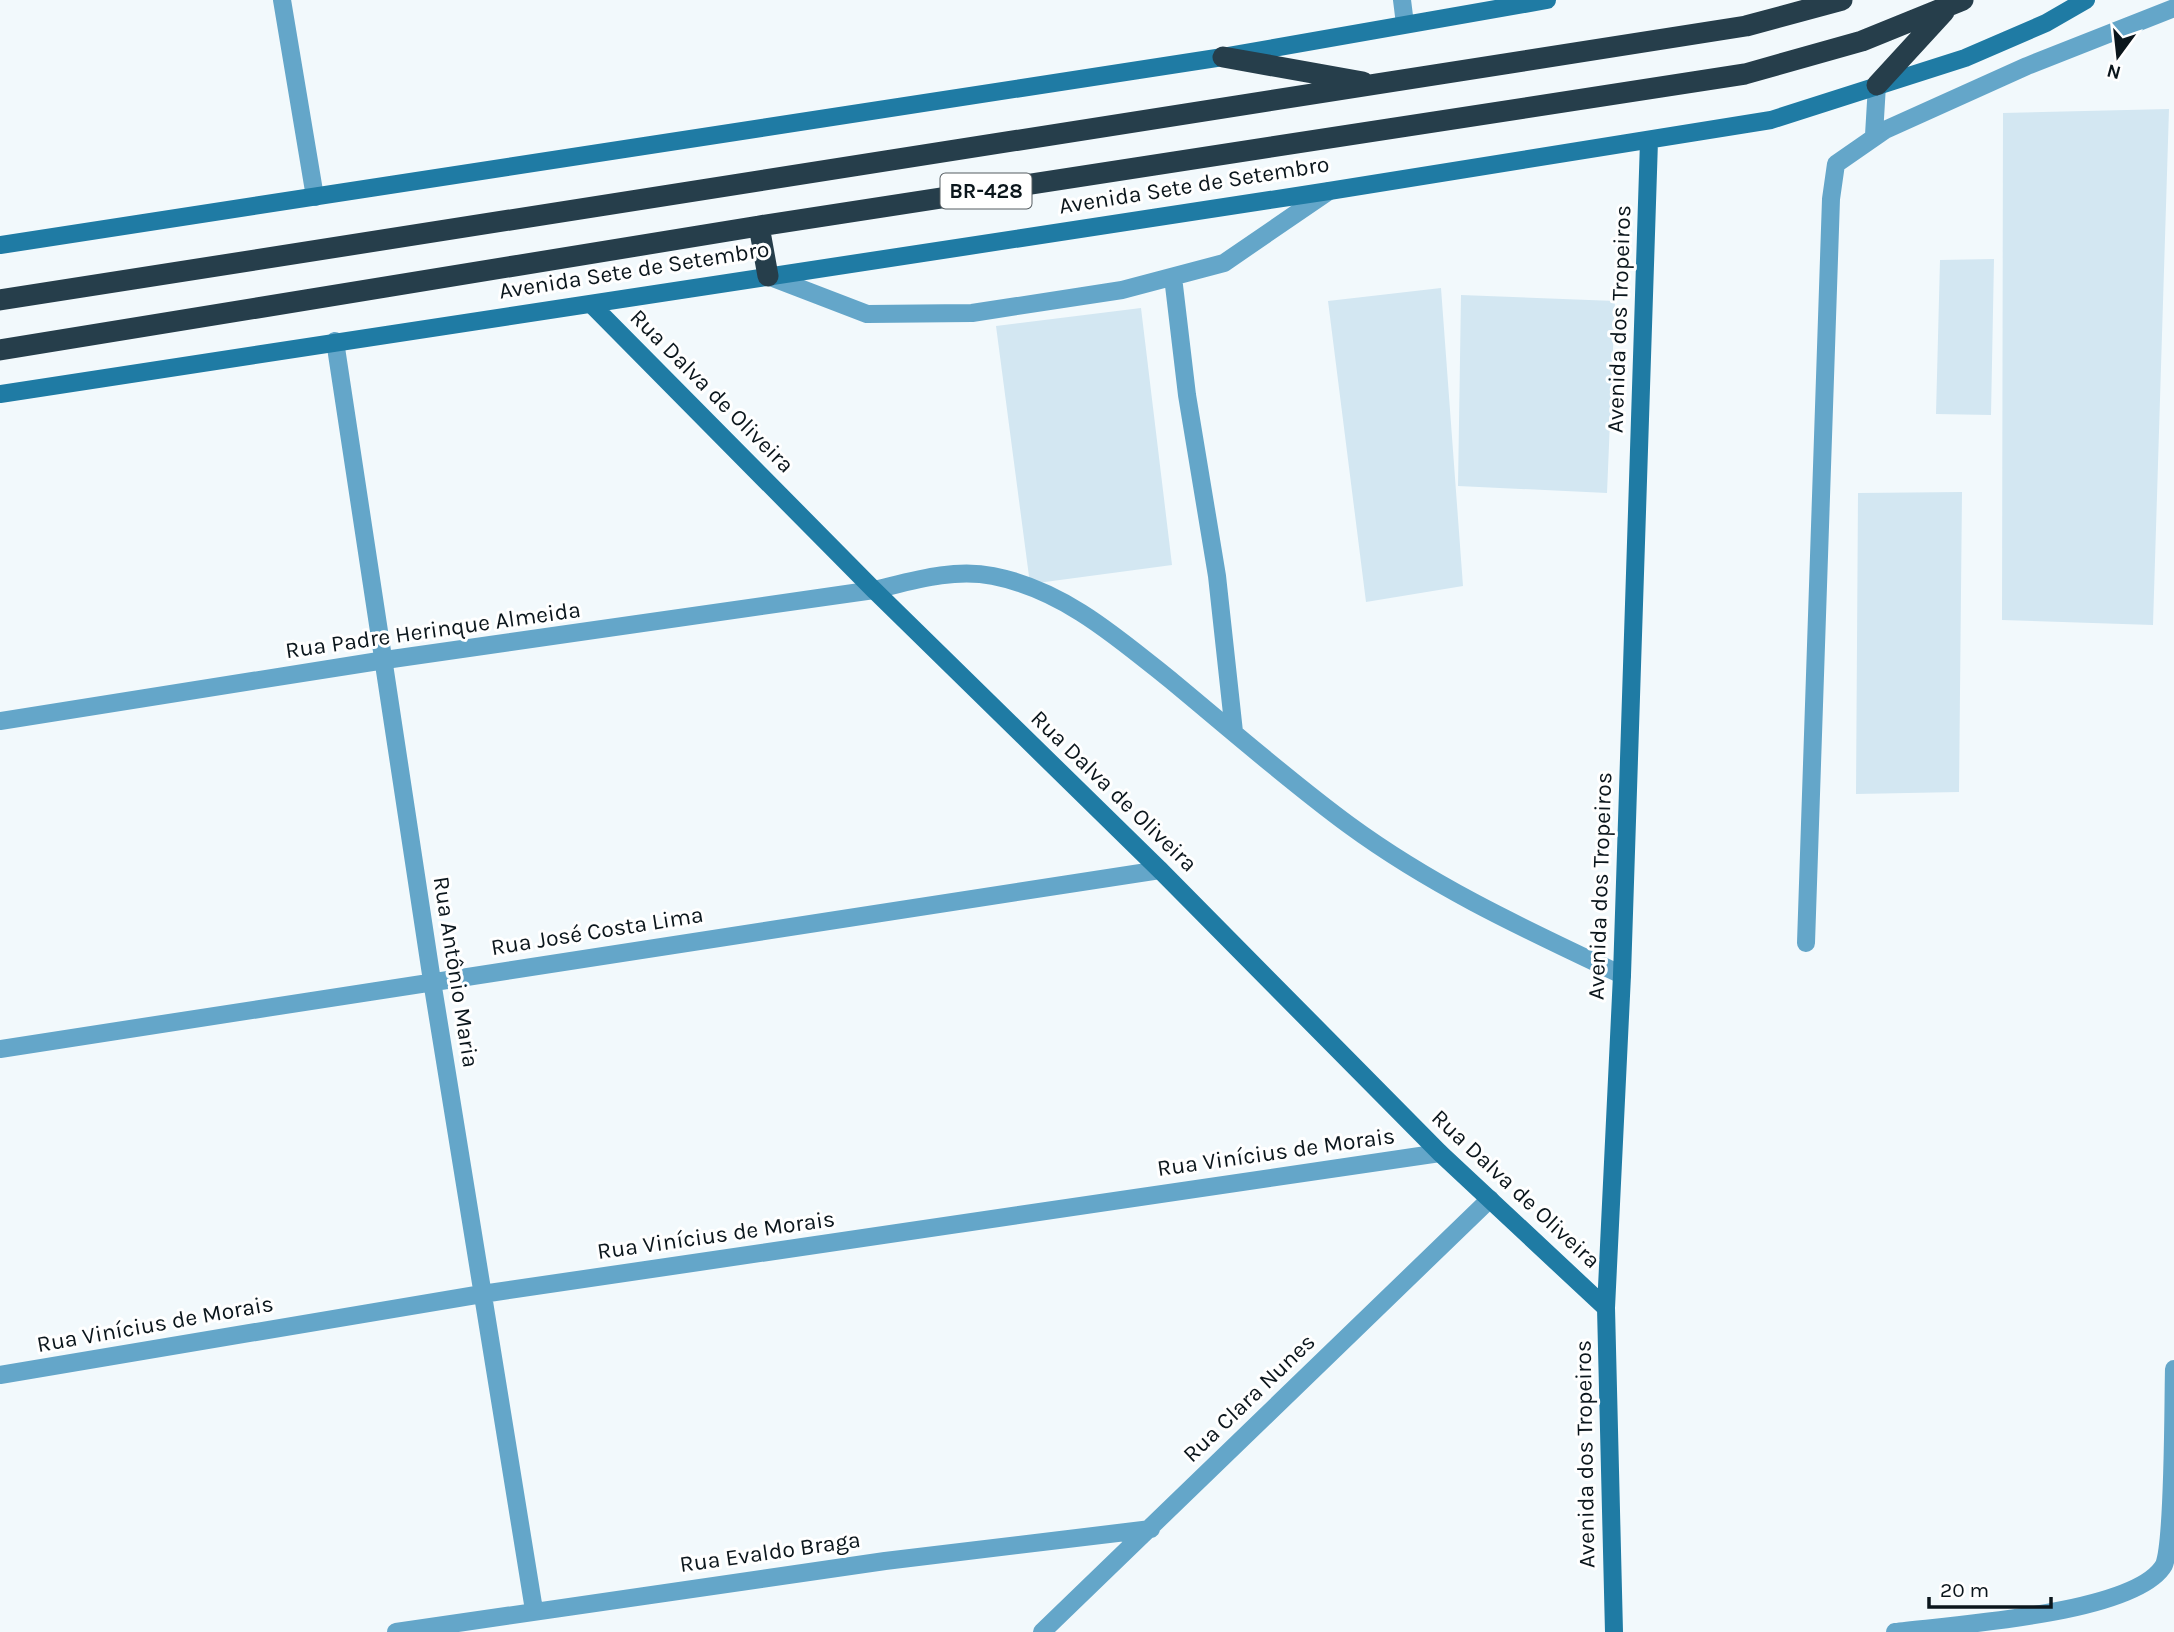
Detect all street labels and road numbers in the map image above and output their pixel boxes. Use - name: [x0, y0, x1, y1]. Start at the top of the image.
- street label: Avenida Sete de Setembro: [1057, 150, 1331, 220]
- road number: BR-428: [940, 174, 1032, 208]
- street label: Avenida dos Tropeiros: [1602, 205, 1636, 433]
- street label: Avenida Sete de Setembro: [497, 235, 771, 305]
- street label: Rua Dalva de Oliveira: [625, 304, 799, 478]
- street label: Rua Padre Herinque Almeida: [284, 596, 582, 664]
- street label: Rua Dalva de Oliveira: [1025, 705, 1203, 877]
- street label: Avenida dos Tropeiros: [1583, 772, 1617, 1000]
- street label: Rua Antônio Maria: [428, 874, 484, 1070]
- street label: Rua José Costa Lima: [489, 901, 705, 961]
- street label: Rua Dalva de Oliveira: [1426, 1104, 1606, 1274]
- street label: Rua Vinícius de Morais: [1155, 1122, 1397, 1182]
- street label: Rua Vinícius de Morais: [595, 1205, 837, 1265]
- street label: Rua Vinícius de Morais: [35, 1290, 275, 1358]
- street label: Rua Clara Nunes: [1177, 1328, 1321, 1468]
- street label: Avenida dos Tropeiros: [1570, 1340, 1600, 1568]
- street label: Rua Evaldo Braga: [678, 1526, 862, 1578]

